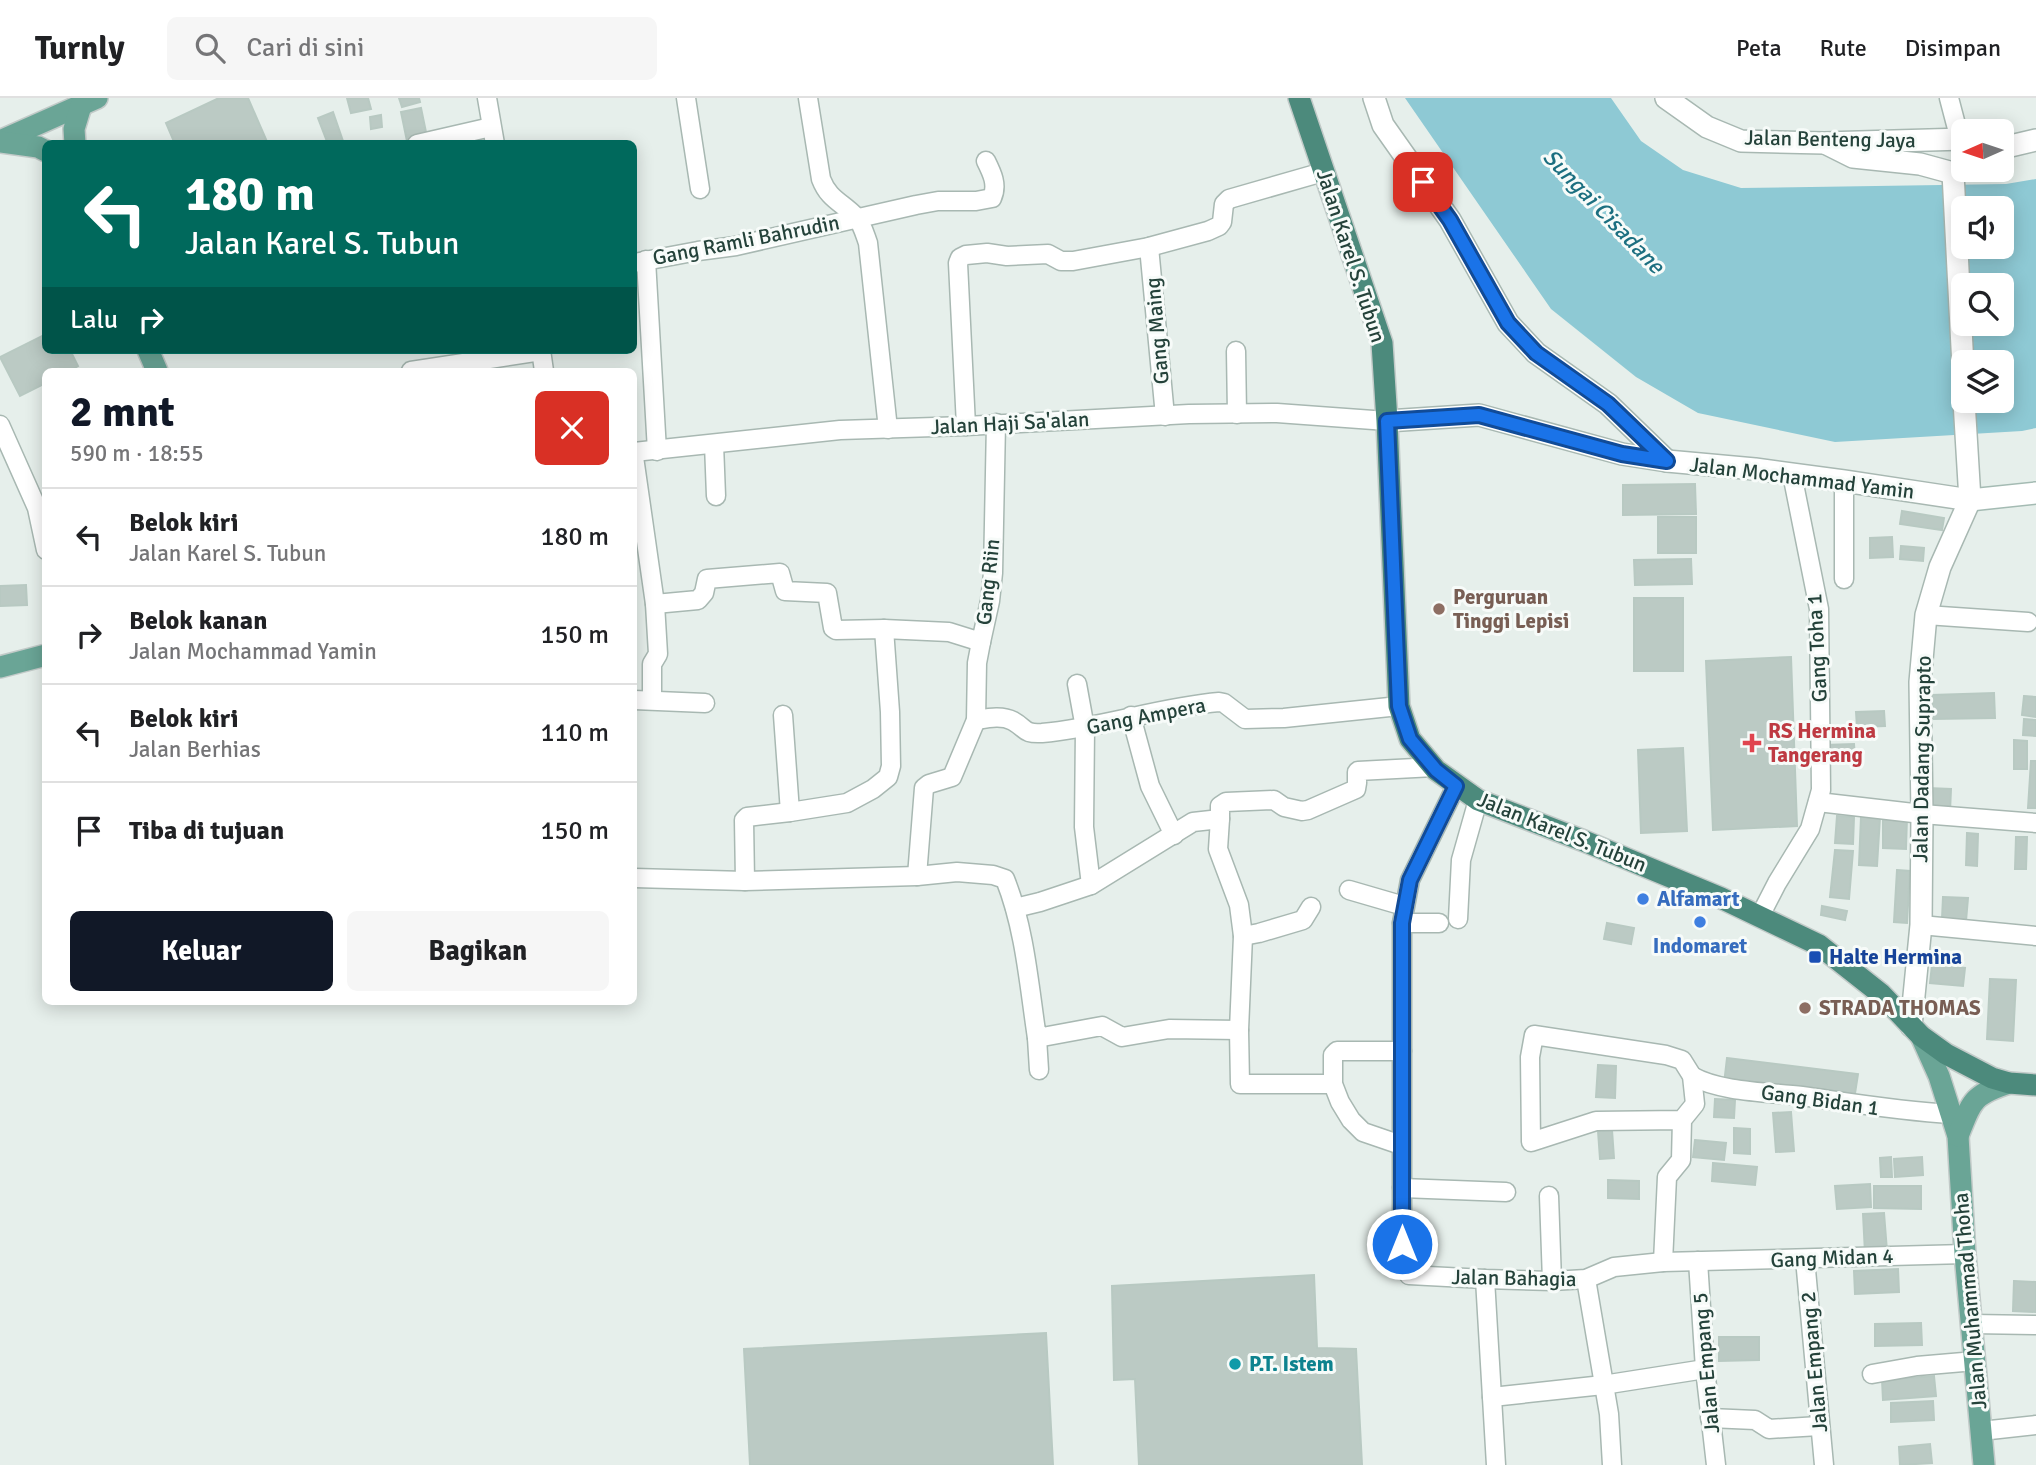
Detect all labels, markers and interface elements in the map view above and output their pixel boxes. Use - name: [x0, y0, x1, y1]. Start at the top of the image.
- search box: [167, 17, 657, 80]
- text: Turnly: [35, 28, 125, 69]
- icon: search: [191, 29, 229, 67]
- text: Cari di sini: [247, 32, 364, 64]
- text: Peta: [1736, 33, 1782, 63]
- text: Rute: [1820, 33, 1867, 63]
- text: Disimpan: [1905, 33, 2001, 63]
- north arrow: [1951, 119, 2014, 182]
- map controls: [1951, 119, 2014, 413]
- street label: Jalan Benteng Jaya: [1744, 125, 1916, 153]
- water label: Sungai Cisadane: [1537, 143, 1672, 281]
- pin: [1393, 152, 1453, 212]
- icon: arrive: [1404, 163, 1442, 201]
- text: 180 m: [185, 164, 315, 224]
- street label: Jalan Karel S. Tubun: [1311, 166, 1391, 346]
- icon: left: [70, 168, 161, 259]
- button: sound: [1951, 196, 2014, 259]
- street label: Gang Ramli Bahrudin: [650, 209, 842, 271]
- text: Jalan Karel S. Tubun: [185, 224, 459, 263]
- button: search: [1951, 273, 2014, 336]
- street label: Gang Maing: [1139, 276, 1175, 386]
- icon: right: [132, 301, 170, 339]
- text: Lalu: [70, 304, 118, 336]
- button: layers: [1951, 350, 2014, 413]
- text: 2 mnt: [70, 387, 175, 438]
- button: close: [535, 391, 609, 465]
- street label: Jalan Haji Sa'alan: [930, 406, 1090, 440]
- text: 590 m · 18:55: [70, 439, 204, 468]
- street label: Jalan Mochammad Yamin: [1688, 451, 1916, 505]
- text: Belok kiri: [129, 507, 238, 539]
- icon: left: [70, 518, 108, 556]
- text: 180 m: [540, 521, 609, 553]
- street label: Gang Riin: [971, 537, 1005, 627]
- text: Jalan Karel S. Tubun: [129, 539, 326, 568]
- place label: Perguruan Tinggi Lepisi: [1453, 584, 1569, 634]
- street label: Gang Toha 1: [1801, 593, 1833, 703]
- marker: Perguruan Tinggi Lepisi: [1431, 601, 1447, 617]
- text: Belok kanan: [129, 605, 267, 637]
- icon: right: [70, 616, 108, 654]
- text: 150 m: [540, 619, 609, 651]
- text: Jalan Mochammad Yamin: [129, 637, 377, 666]
- street label: Jalan Dadang Suprapto: [1907, 655, 1937, 863]
- street label: Gang Ampera: [1084, 692, 1208, 740]
- text: Belok kiri: [129, 703, 238, 735]
- icon: left: [70, 714, 108, 752]
- text: 110 m: [540, 717, 609, 749]
- place label: RS Hermina Tangerang: [1768, 718, 1876, 768]
- marker: RS Hermina Tangerang: [1742, 733, 1762, 753]
- text: Jalan Berhias: [129, 735, 261, 764]
- street label: Jalan Karel S. Tubun: [1474, 786, 1650, 878]
- icon: arrive: [70, 812, 108, 850]
- text: Tiba di tujuan: [129, 815, 284, 847]
- text: 150 m: [540, 815, 609, 847]
- place label: Alfamart: [1657, 886, 1740, 912]
- marker: Alfamart: [1635, 891, 1651, 907]
- button: Keluar: [70, 911, 333, 991]
- button: Bagikan: [347, 911, 609, 991]
- marker: Indomaret: [1692, 914, 1708, 930]
- place label: Indomaret: [1653, 933, 1747, 959]
- place label: Halte Hermina: [1829, 944, 1962, 970]
- marker: Halte Hermina: [1807, 949, 1823, 965]
- place label: STRADA THOMAS: [1819, 995, 1981, 1021]
- marker: STRADA THOMAS: [1797, 1000, 1813, 1016]
- street label: Gang Bidan 1: [1759, 1079, 1881, 1121]
- street label: Jalan Muhammad Thoha: [1948, 1192, 1992, 1410]
- position arrow: [1365, 1207, 1439, 1281]
- street label: Gang Midan 4: [1770, 1243, 1894, 1273]
- street label: Jalan Bahagia: [1451, 1264, 1577, 1292]
- street label: Jalan Empang 2: [1795, 1290, 1833, 1434]
- street label: Jalan Empang 5: [1687, 1291, 1725, 1435]
- place label: P.T. Istem: [1249, 1351, 1334, 1377]
- marker: P.T. Istem: [1227, 1356, 1243, 1372]

